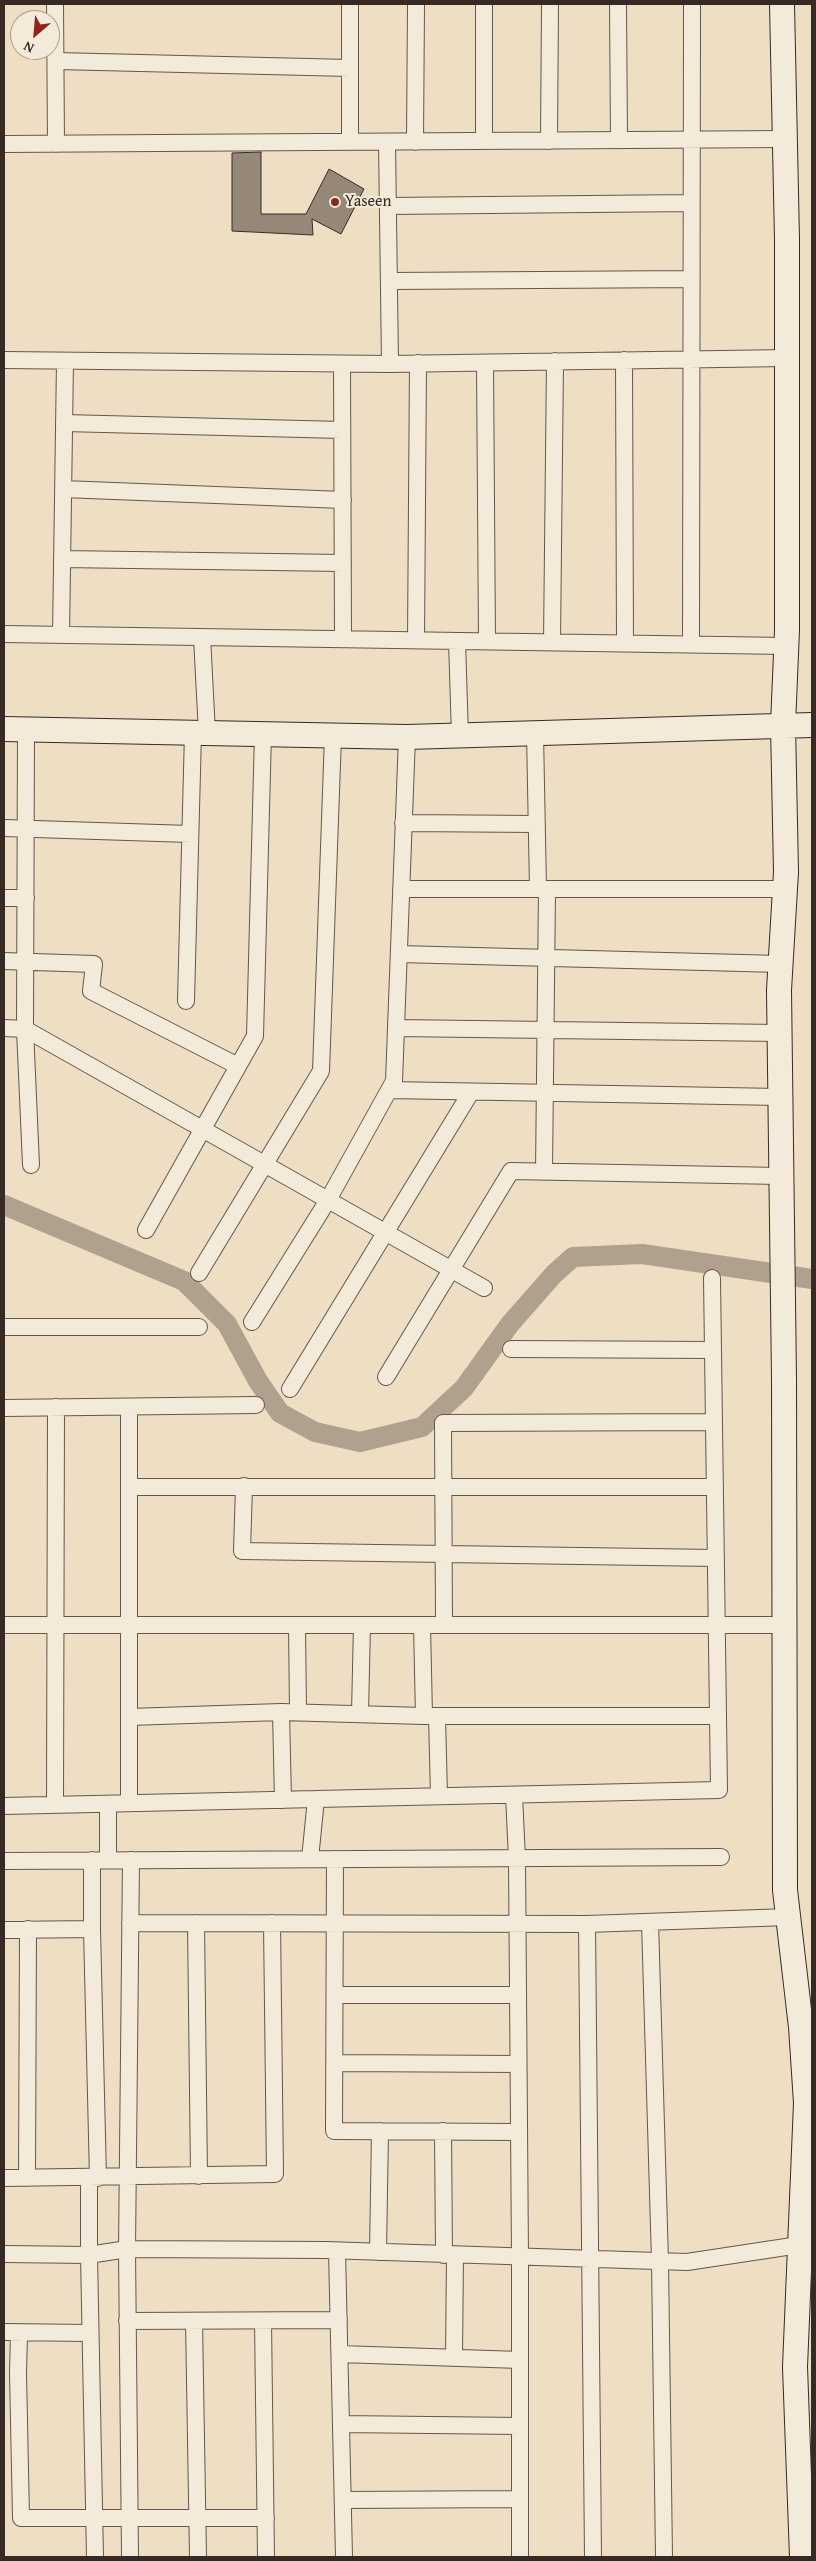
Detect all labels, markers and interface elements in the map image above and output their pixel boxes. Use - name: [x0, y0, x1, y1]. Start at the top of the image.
- north arrow: [10, 10, 60, 60]
- text: N: [20, 36, 37, 59]
- place label: Yaseen: [345, 192, 392, 212]
- marker: Yaseen: [329, 196, 341, 208]

